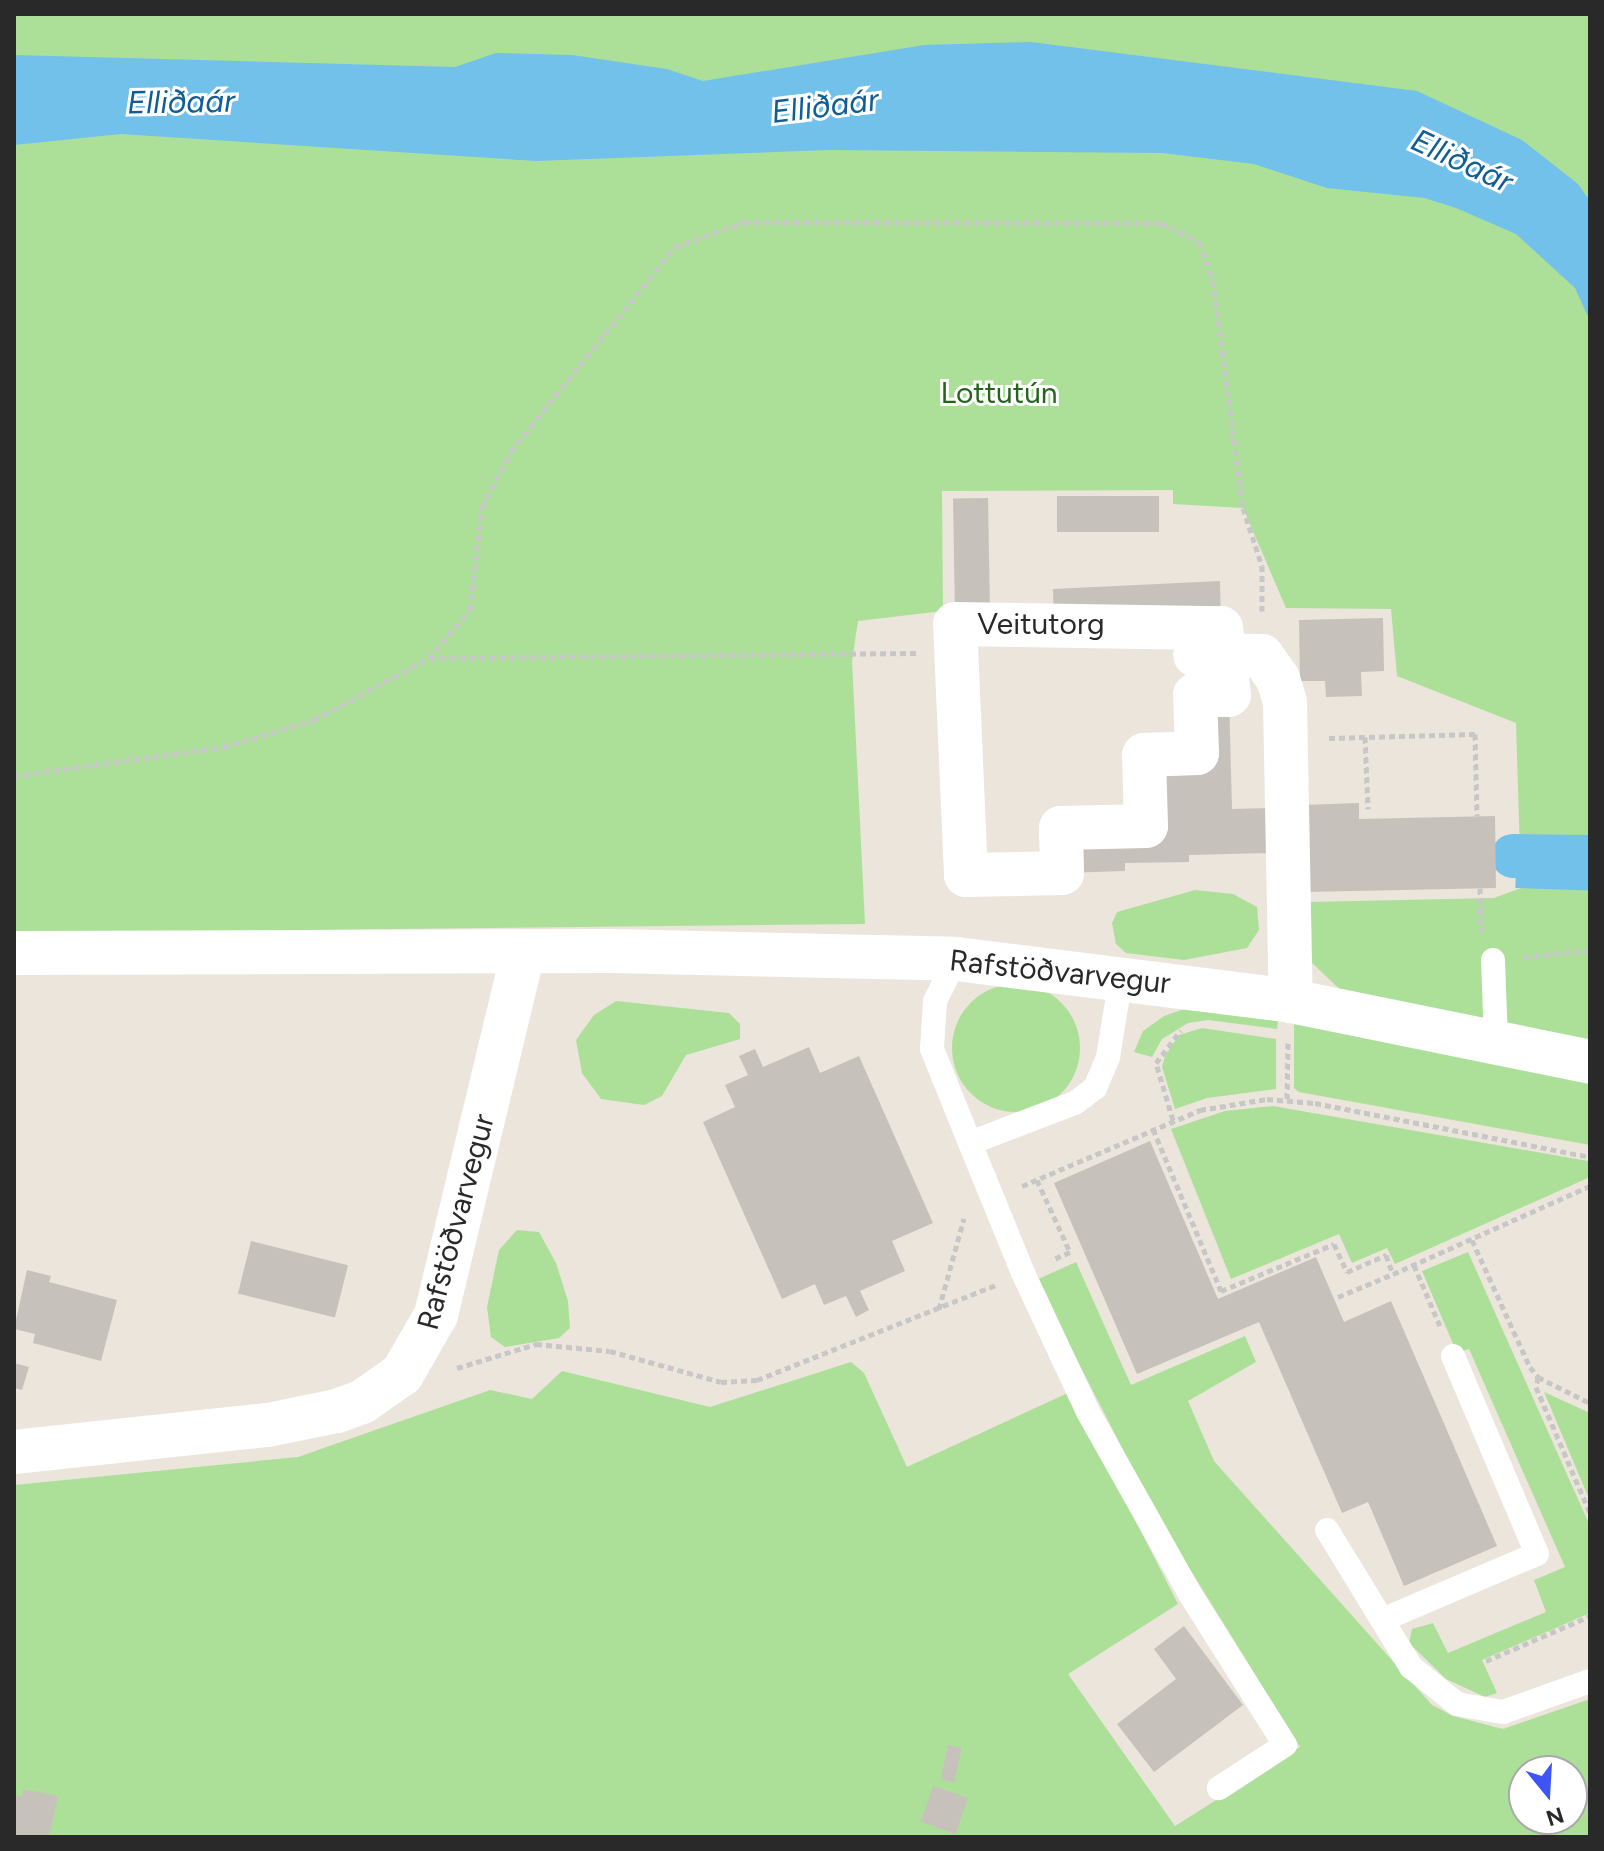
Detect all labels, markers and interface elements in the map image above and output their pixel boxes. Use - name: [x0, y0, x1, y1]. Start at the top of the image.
- water label: Elliðaár: [769, 80, 881, 132]
- water label: Elliðaár: [127, 82, 235, 122]
- water label: Elliðaár: [1405, 121, 1519, 201]
- park label: Lottutún: [940, 375, 1058, 411]
- street label: Veitutorg: [977, 606, 1105, 642]
- street label: Rafstöðvarvegur: [948, 942, 1172, 1002]
- street label: Rafstöðvarvegur: [410, 1110, 502, 1334]
- north arrow: [1508, 1755, 1588, 1835]
- text: N: [1543, 1801, 1567, 1832]

